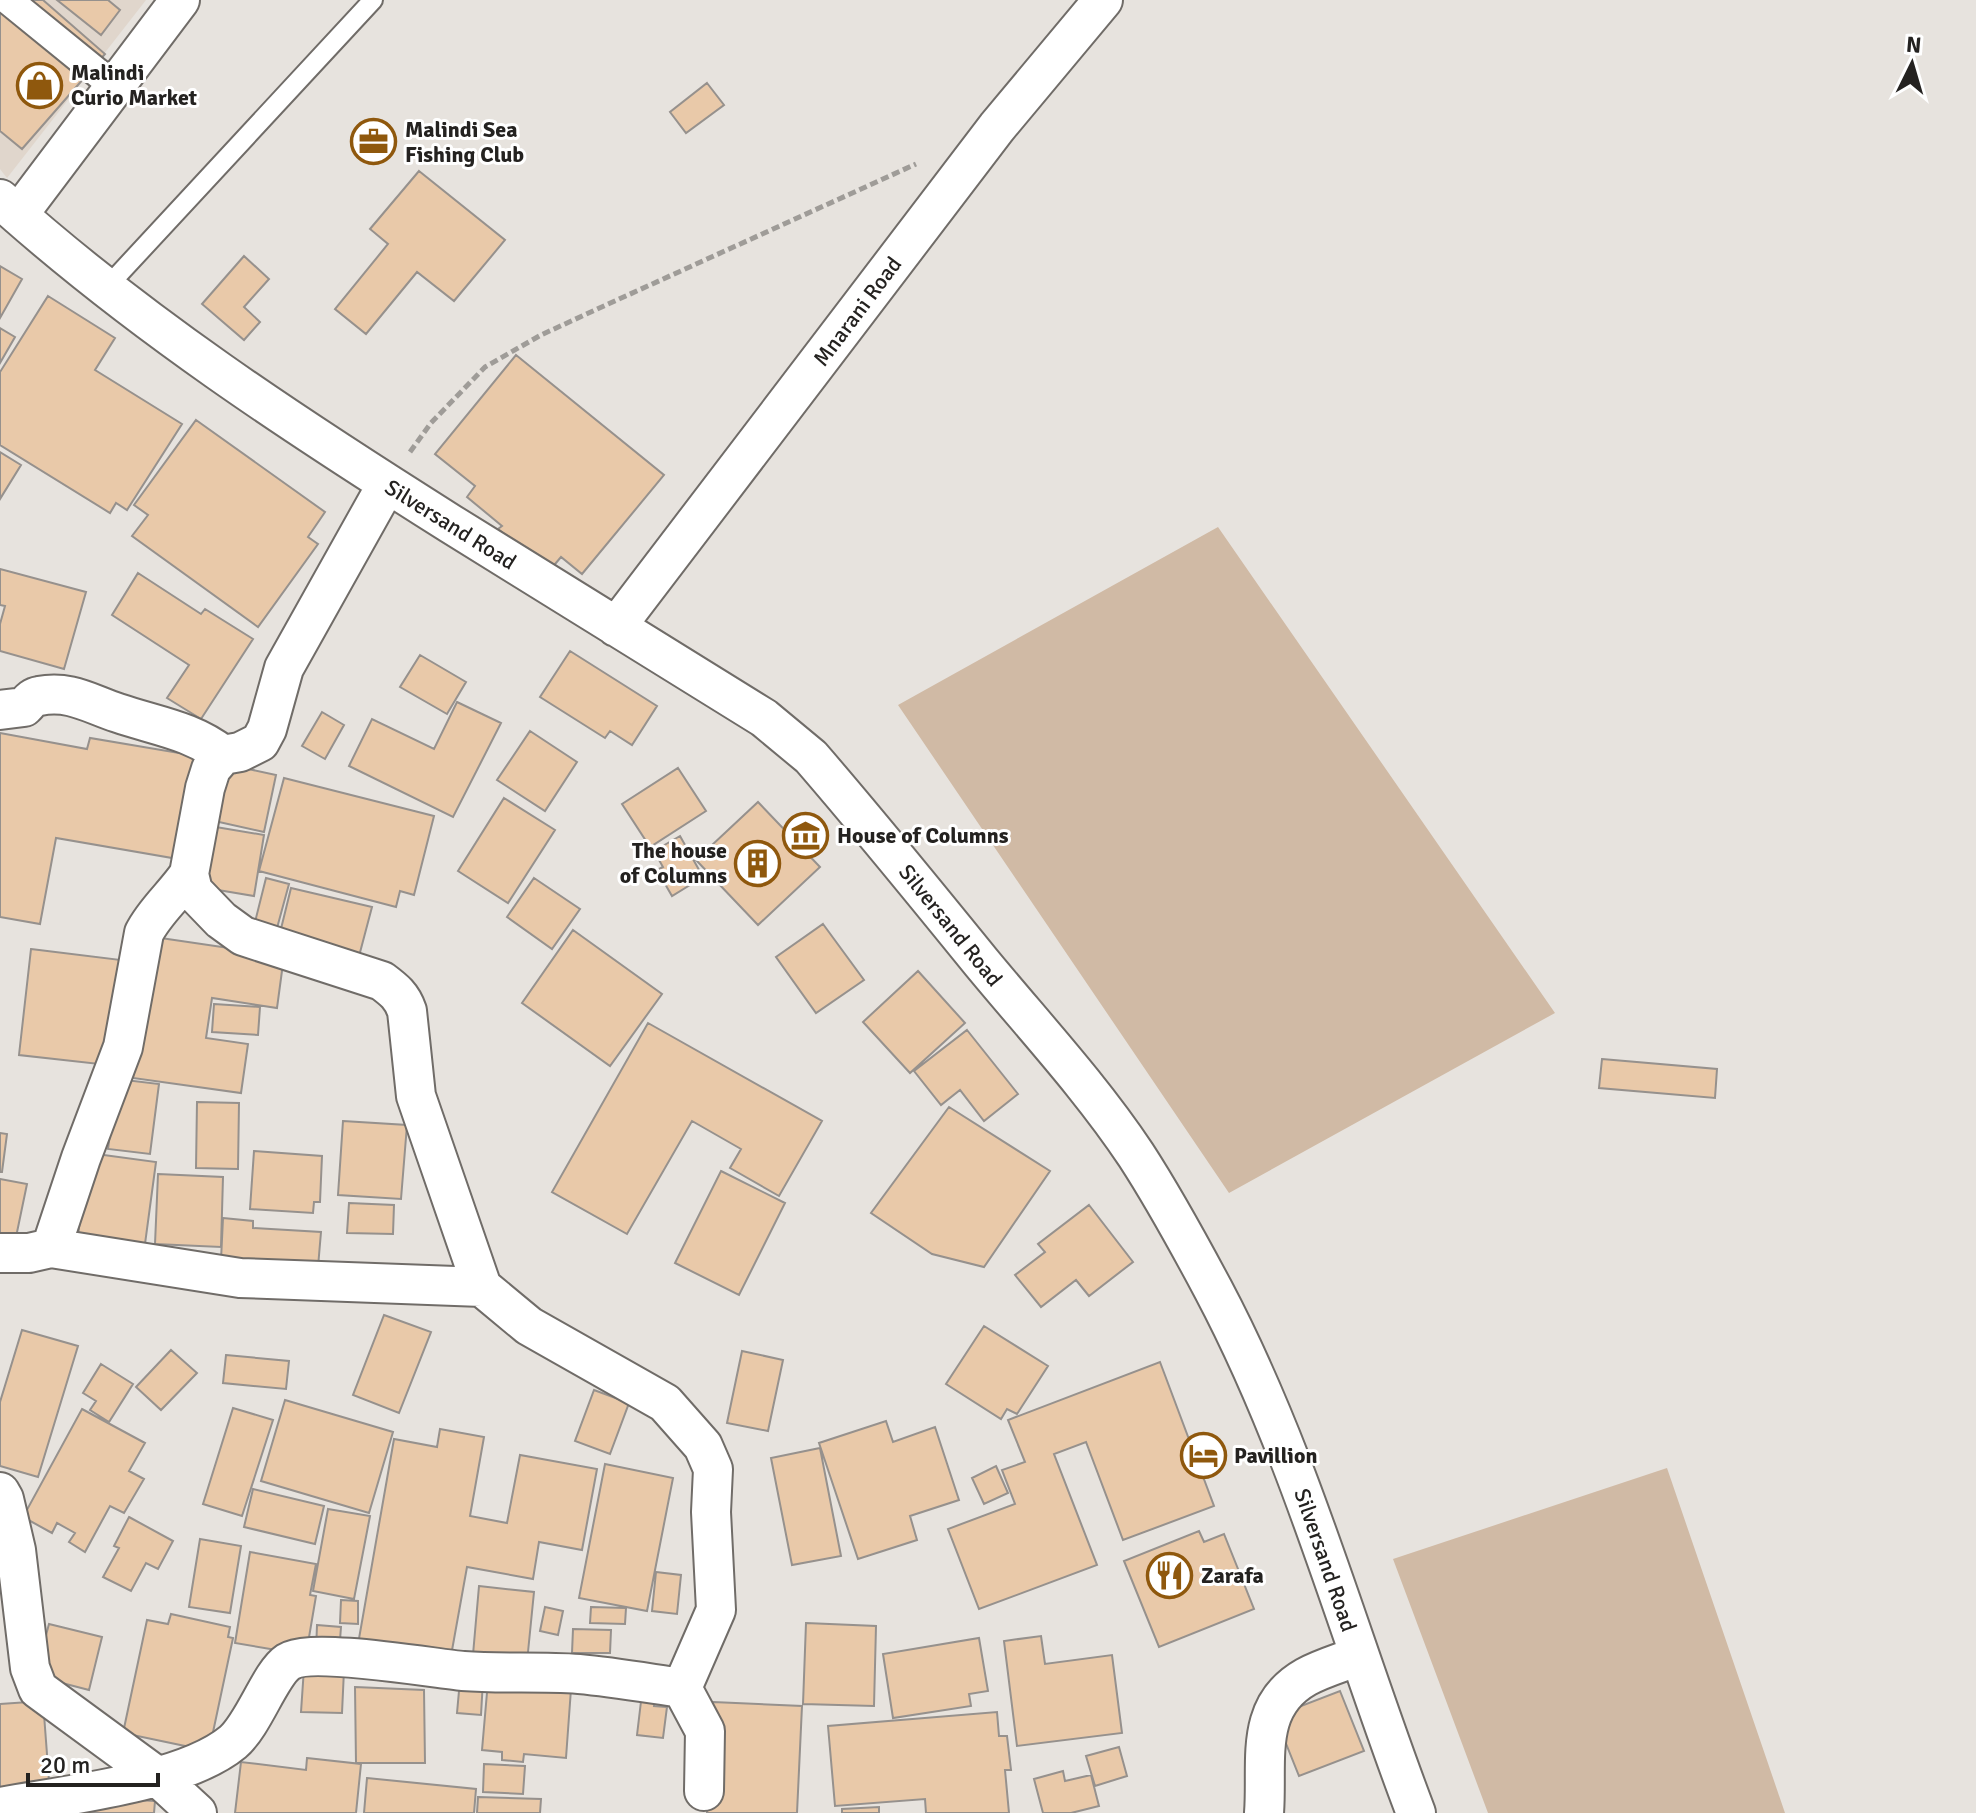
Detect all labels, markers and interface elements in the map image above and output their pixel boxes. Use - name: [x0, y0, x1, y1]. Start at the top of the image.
- north arrow: [1872, 24, 1952, 104]
- text: N: [1905, 30, 1923, 59]
- place label: Malindi Curio Market: [71, 59, 197, 111]
- shop icon: Malindi Curio Market: [16, 61, 64, 109]
- place label: Malindi Sea Fishing Club: [405, 116, 524, 168]
- office icon: Malindi Sea Fishing Club: [350, 118, 398, 166]
- street label: Mnarani Road: [808, 251, 907, 371]
- street label: Silversand Road: [380, 473, 521, 576]
- museum icon: House of Columns: [782, 811, 830, 859]
- place label: House of Columns: [837, 822, 1009, 849]
- place label: The house of Columns: [620, 837, 727, 889]
- building icon: The house of Columns: [734, 839, 782, 887]
- street label: Silversand Road: [893, 859, 1008, 992]
- hotel icon: Pavillion: [1179, 1431, 1227, 1479]
- place label: Pavillion: [1234, 1442, 1317, 1469]
- street label: Silversand Road: [1288, 1485, 1363, 1635]
- restaurant icon: Zarafa: [1146, 1551, 1194, 1599]
- place label: Zarafa: [1201, 1562, 1264, 1589]
- scale bar: [28, 1737, 158, 1787]
- text: 20 m: [40, 1750, 90, 1780]

